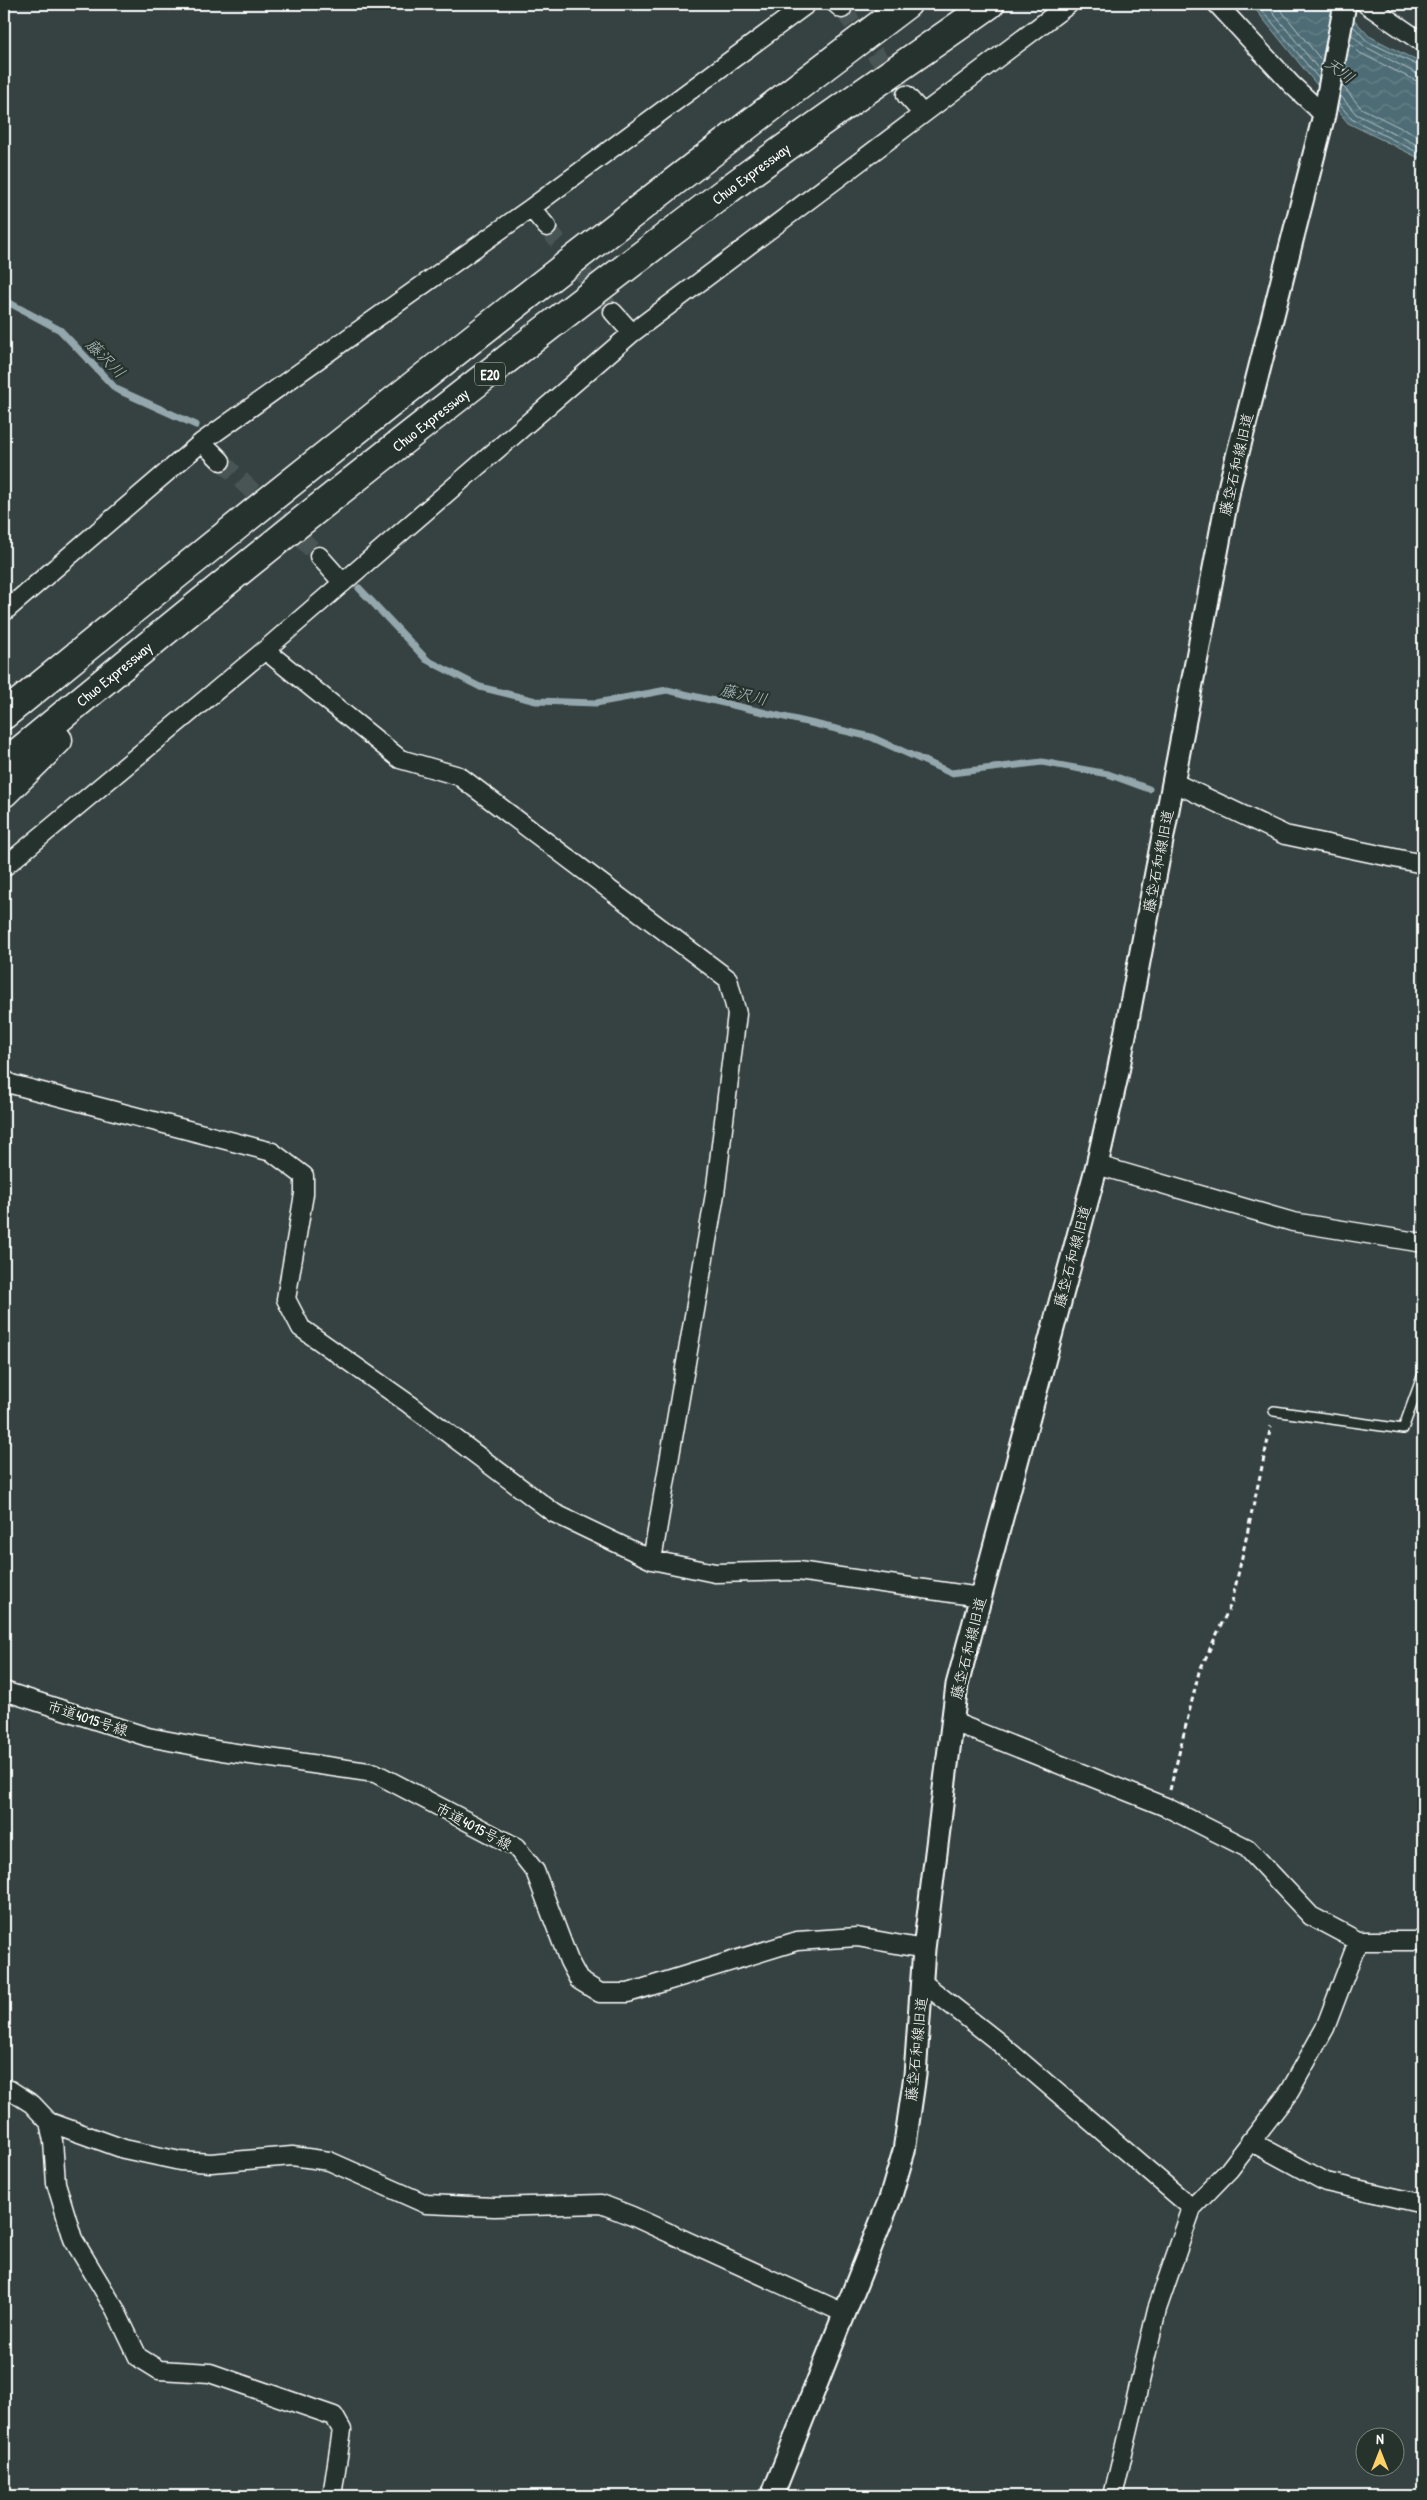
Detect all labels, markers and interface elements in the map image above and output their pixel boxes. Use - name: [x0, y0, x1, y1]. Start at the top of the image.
- water label: 天川: [1321, 52, 1359, 88]
- street label: Chuo Expressway: [707, 137, 794, 209]
- water label: 藤沢川: [81, 333, 131, 383]
- road number: E20: [475, 362, 505, 386]
- street label: Chuo Expressway: [387, 383, 473, 456]
- street label: 藤垈石和線旧道: [1214, 410, 1258, 518]
- street label: Chuo Expressway: [71, 636, 156, 711]
- water label: 藤沢川: [718, 678, 770, 710]
- street label: 藤垈石和線旧道: [1138, 807, 1178, 915]
- street label: 藤垈石和線旧道: [1048, 1203, 1096, 1309]
- street label: 藤垈石和線旧道: [945, 1595, 991, 1701]
- street label: 市道4015号線: [45, 1695, 131, 1741]
- street label: 市道4015号線: [432, 1797, 516, 1855]
- street label: 藤垈石和線旧道: [900, 1996, 932, 2102]
- north arrow: [1354, 2428, 1404, 2478]
- text: N: [1376, 2429, 1384, 2448]

